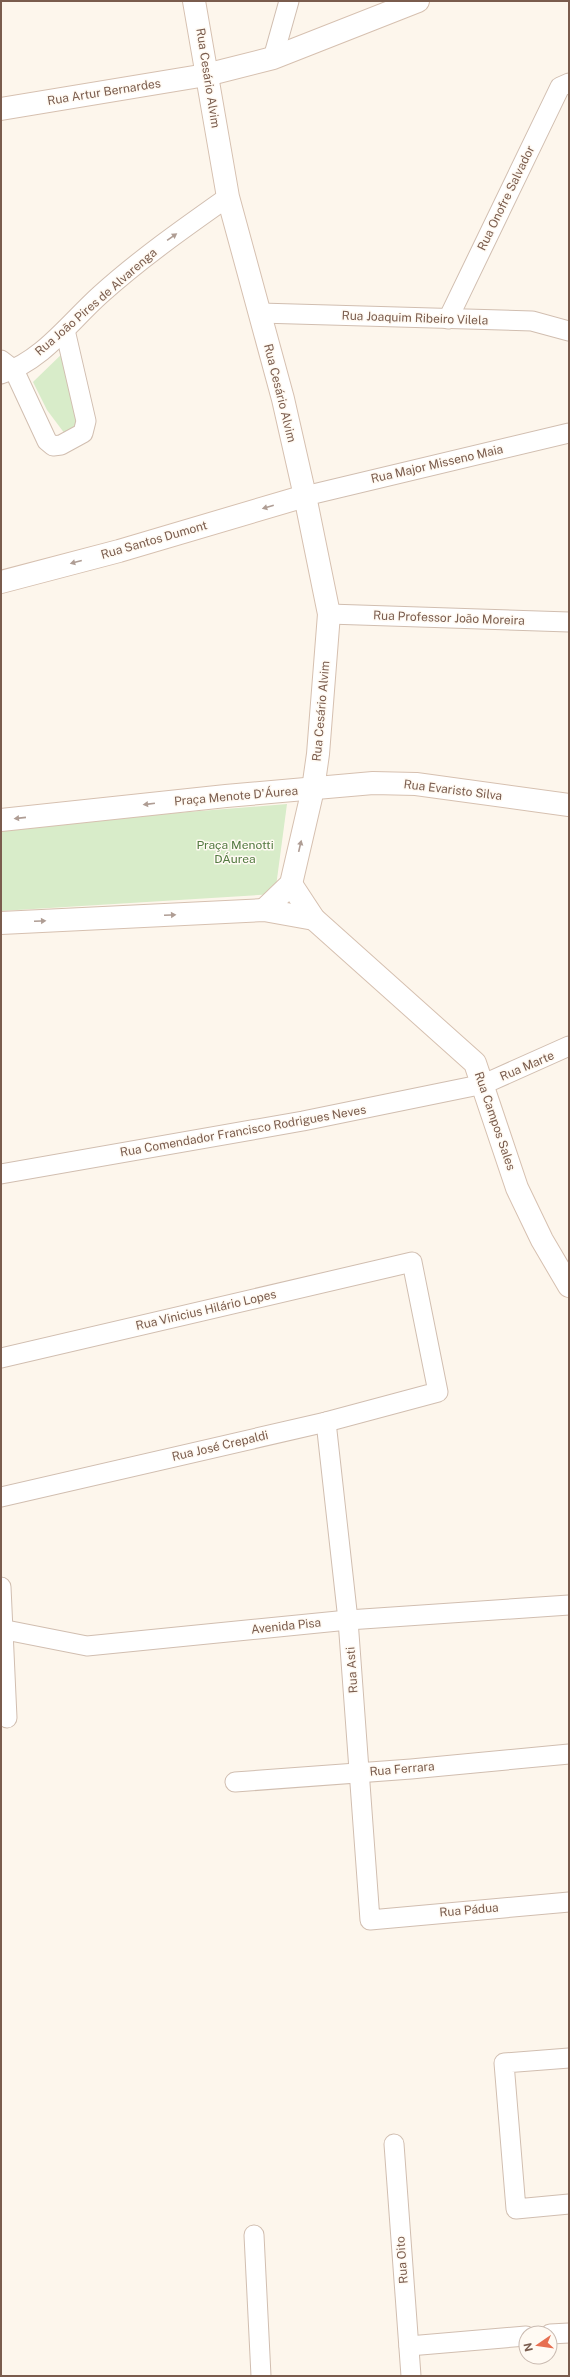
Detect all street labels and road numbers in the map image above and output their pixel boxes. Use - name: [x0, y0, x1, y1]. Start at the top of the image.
- street label: Rua Cesário Alvim: [193, 27, 223, 129]
- street label: Rua Artur Bernardes: [46, 76, 162, 108]
- street label: Rua Onofre Salvador: [475, 143, 538, 253]
- street label: Rua João Pires de Alvarenga: [32, 245, 160, 359]
- street label: Rua Joaquim Ribeiro Vilela: [342, 308, 488, 328]
- street label: Rua Cesário Alvim: [261, 342, 299, 444]
- street label: Rua Major Misseno Maia: [370, 442, 504, 486]
- street label: Rua Santos Dumont: [99, 518, 209, 562]
- street label: Rua Professor João Moreira: [373, 608, 525, 628]
- street label: Rua Cesário Alvim: [310, 660, 332, 762]
- street label: Rua Evaristo Silva: [403, 777, 503, 803]
- street label: Praça Menote D'Áurea: [173, 784, 299, 808]
- street label: Rua Marte: [498, 1048, 556, 1084]
- street label: Rua Campos Sales: [472, 1070, 518, 1172]
- street label: Rua Comendador Francisco Rodrigues Neves: [119, 1102, 367, 1160]
- street label: Rua Vinicius Hilário Lopes: [134, 1287, 278, 1333]
- street label: Rua José Crepaldi: [170, 1428, 270, 1464]
- street label: Avenida Pisa: [250, 1615, 322, 1637]
- street label: Rua Asti: [343, 1646, 361, 1694]
- street label: Rua Ferrara: [369, 1759, 435, 1779]
- street label: Rua Pádua: [439, 1900, 499, 1920]
- street label: Rua Oito: [393, 2236, 411, 2284]

